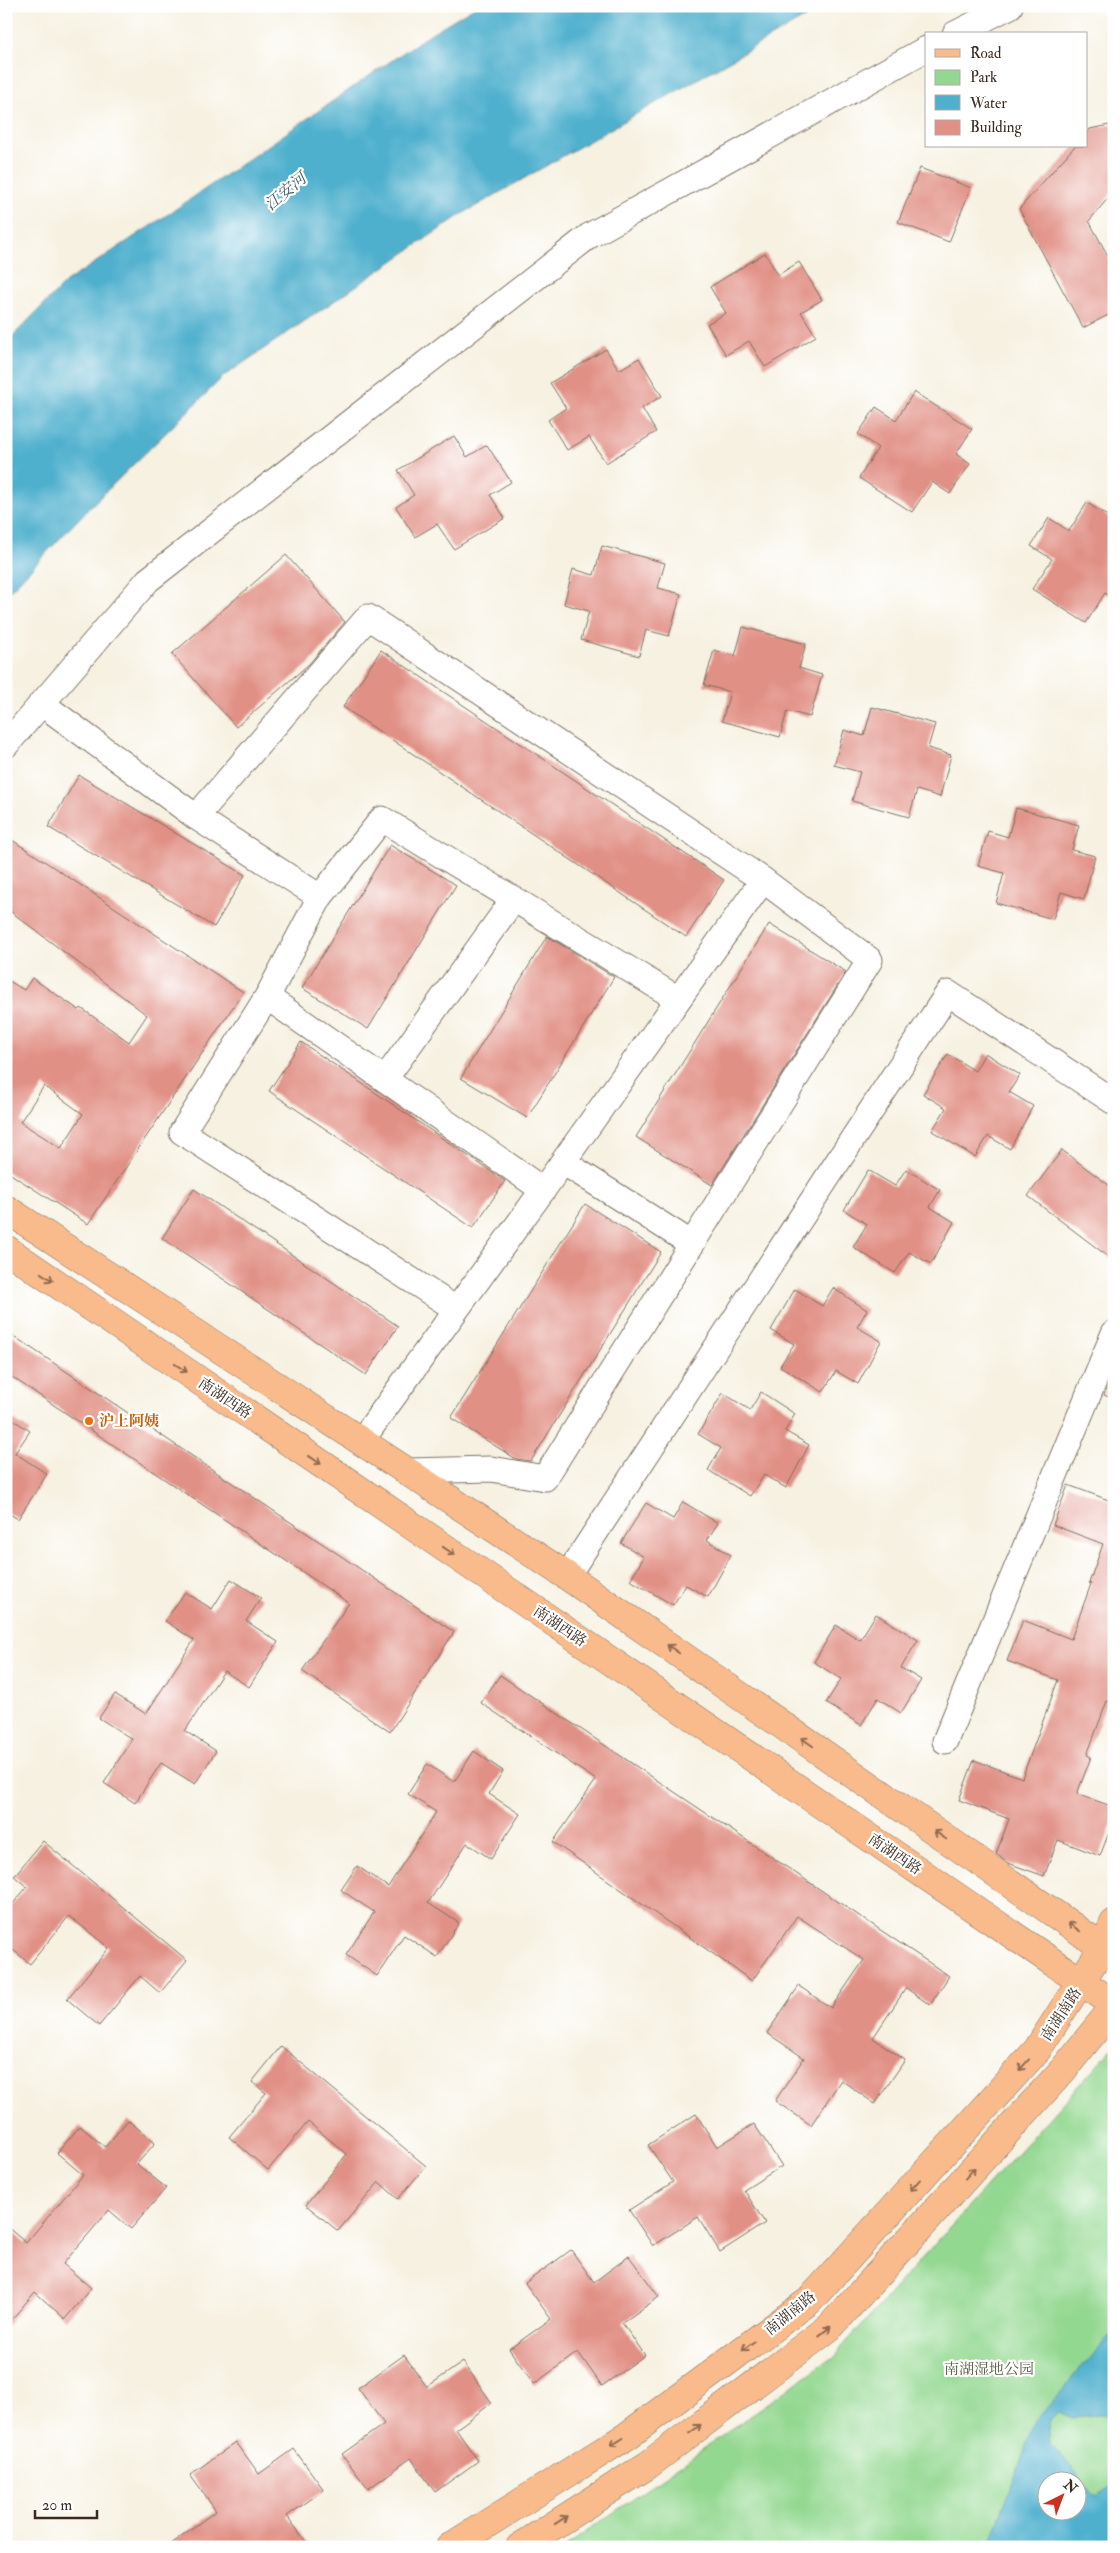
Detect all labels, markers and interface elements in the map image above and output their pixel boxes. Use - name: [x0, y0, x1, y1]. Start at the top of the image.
- legend: [925, 32, 1088, 148]
- text: Road: [970, 44, 1002, 63]
- text: Park: [970, 68, 997, 87]
- text: Water: [969, 94, 1007, 113]
- text: Building: [970, 118, 1022, 137]
- water label: 江安河: [261, 167, 313, 215]
- one-way arrow: [39, 1272, 53, 1282]
- one-way arrow: [174, 1363, 188, 1373]
- street label: 南湖西路: [195, 1374, 255, 1423]
- place label: 沪上阿姨: [99, 1412, 159, 1431]
- marker: 沪上阿姨: [83, 1415, 95, 1427]
- one-way arrow: [308, 1454, 322, 1465]
- one-way arrow: [442, 1546, 456, 1556]
- street label: 南湖西路: [530, 1602, 590, 1651]
- one-way arrow: [666, 1644, 680, 1654]
- one-way arrow: [800, 1737, 814, 1747]
- street label: 南湖西路: [865, 1830, 925, 1879]
- one-way arrow: [933, 1830, 947, 1840]
- one-way arrow: [1067, 1922, 1081, 1932]
- street label: 南湖南路: [1037, 1984, 1086, 2045]
- one-way arrow: [1018, 2058, 1030, 2071]
- one-way arrow: [964, 2166, 976, 2179]
- one-way arrow: [909, 2178, 921, 2191]
- street label: 南湖南路: [761, 2287, 820, 2340]
- one-way arrow: [818, 2326, 832, 2336]
- one-way arrow: [742, 2341, 756, 2351]
- park label: 南湖湿地公园: [944, 2360, 1034, 2379]
- one-way arrow: [688, 2424, 702, 2434]
- one-way arrow: [611, 2437, 625, 2447]
- north arrow: [1038, 2470, 1088, 2520]
- text: N: [1059, 2476, 1081, 2498]
- scale bar: [35, 2488, 98, 2520]
- text: 20 m: [42, 2496, 72, 2515]
- one-way arrow: [554, 2515, 568, 2526]

